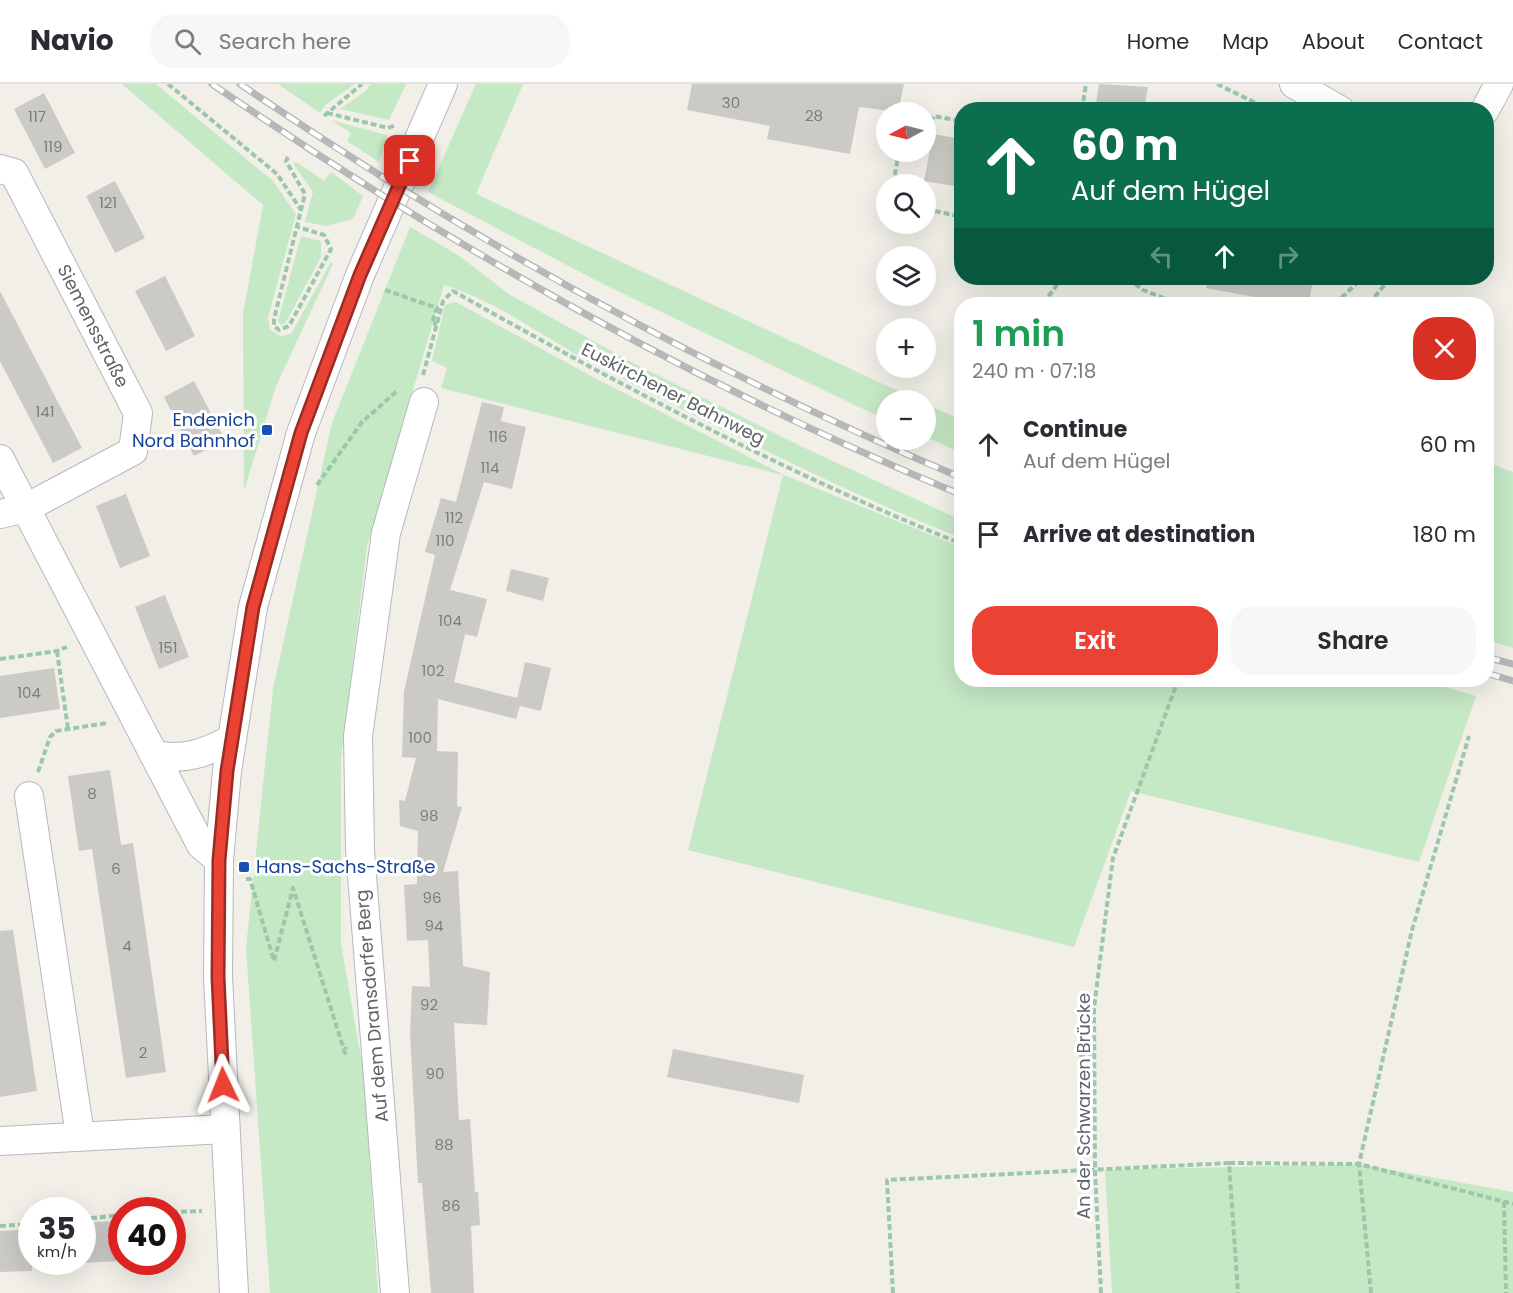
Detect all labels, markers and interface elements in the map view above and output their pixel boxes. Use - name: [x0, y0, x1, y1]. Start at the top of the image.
- search box: [150, 14, 570, 68]
- text: Navio: [30, 21, 114, 60]
- icon: search: [171, 25, 204, 58]
- text: Search here: [219, 26, 351, 57]
- text: Home: [1127, 27, 1189, 56]
- text: Map: [1222, 27, 1269, 56]
- text: About: [1302, 27, 1365, 56]
- text: Contact: [1398, 27, 1483, 56]
- house number: 30: [722, 92, 740, 113]
- north arrow: [876, 102, 936, 162]
- map controls: [876, 102, 936, 450]
- house number: 28: [805, 105, 823, 126]
- house number: 117: [28, 106, 46, 127]
- text: 60 m: [1071, 116, 1179, 175]
- icon: ahead: [972, 126, 1050, 204]
- pin: [384, 135, 435, 186]
- house number: 119: [43, 136, 63, 157]
- icon: arrive: [393, 144, 426, 177]
- text: Auf dem Hügel: [1071, 172, 1270, 209]
- button: search: [876, 174, 936, 234]
- house number: 121: [99, 192, 117, 213]
- icon: left: [1145, 240, 1178, 273]
- icon: ahead: [1208, 240, 1241, 273]
- icon: right: [1271, 240, 1304, 273]
- button: layers: [876, 246, 936, 306]
- street label: Siemensstraße: [52, 260, 135, 392]
- text: 1 min: [972, 308, 1065, 359]
- button: close: [1413, 317, 1476, 380]
- button: +: [876, 318, 936, 378]
- street label: Euskirchener Bahnweg: [577, 336, 769, 451]
- text: 240 m · 07:18: [972, 357, 1096, 385]
- button: −: [876, 390, 936, 450]
- house number: 141: [35, 401, 55, 422]
- place label: Endenich Nord Bahnhof: [132, 407, 255, 453]
- text: Continue: [1023, 414, 1127, 445]
- marker: Endenich Nord Bahnhof: [260, 423, 274, 437]
- house number: 116: [488, 426, 508, 447]
- icon: ahead: [972, 428, 1005, 461]
- text: 60 m: [1420, 429, 1476, 460]
- text: Auf dem Hügel: [1023, 447, 1171, 475]
- house number: 114: [480, 457, 500, 478]
- house number: 112: [445, 507, 463, 528]
- icon: arrive: [972, 518, 1005, 551]
- text: Arrive at destination: [1023, 519, 1255, 550]
- text: 180 m: [1413, 519, 1476, 550]
- house number: 110: [435, 530, 455, 551]
- button: Exit: [972, 606, 1218, 675]
- button: Share: [1230, 606, 1476, 675]
- house number: 104: [438, 610, 462, 631]
- house number: 151: [158, 637, 178, 658]
- house number: 102: [422, 660, 444, 681]
- house number: 104: [17, 682, 41, 703]
- house number: 100: [408, 727, 432, 748]
- house number: 8: [87, 783, 97, 804]
- house number: 98: [420, 805, 438, 826]
- place label: Hans-Sachs-Straße: [256, 854, 435, 879]
- house number: 6: [111, 858, 121, 879]
- marker: Hans-Sachs-Straße: [237, 860, 251, 874]
- house number: 96: [423, 887, 441, 908]
- street label: Auf dem Dransdorfer Berg: [349, 889, 394, 1124]
- house number: 94: [425, 915, 443, 936]
- house number: 4: [122, 935, 132, 956]
- street label: An der Schwarzen Brücke: [1071, 993, 1096, 1219]
- house number: 92: [420, 994, 438, 1015]
- house number: 2: [139, 1042, 147, 1063]
- position arrow: [191, 1053, 255, 1117]
- house number: 90: [426, 1063, 444, 1084]
- house number: 88: [435, 1134, 453, 1155]
- house number: 86: [442, 1195, 461, 1216]
- speed limit sign: 40: [108, 1197, 186, 1275]
- text: 35: [38, 1207, 76, 1250]
- text: km/h: [37, 1241, 77, 1262]

